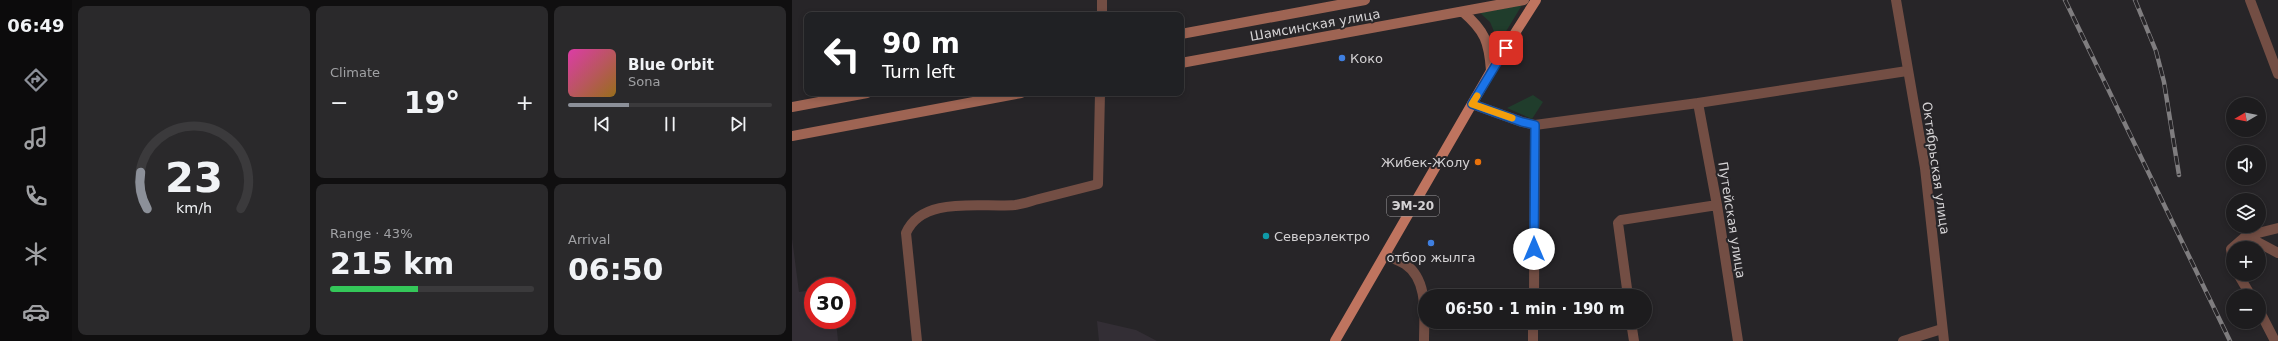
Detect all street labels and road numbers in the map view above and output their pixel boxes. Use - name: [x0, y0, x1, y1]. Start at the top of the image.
- street label: Шамсинская улица: [1249, 6, 1381, 44]
- street label: Октябрьская улица: [1919, 101, 1953, 235]
- street label: Путейская улица: [1715, 161, 1749, 279]
- road number: ЭМ-20: [1387, 196, 1439, 216]

